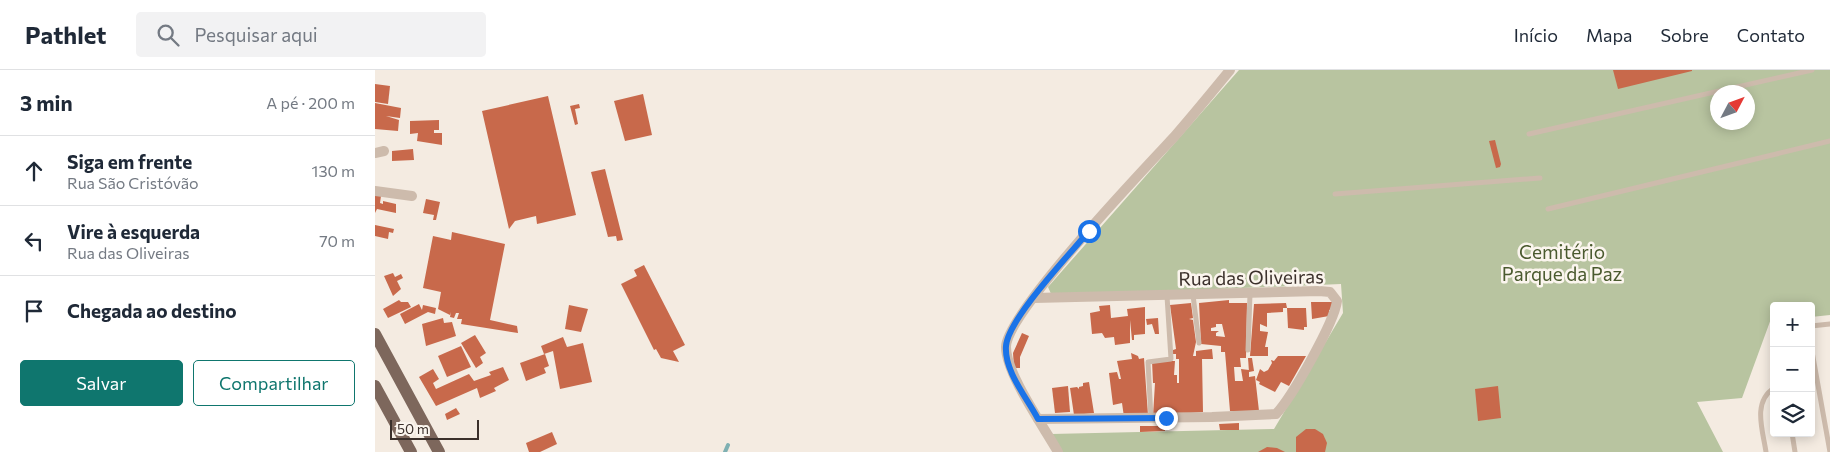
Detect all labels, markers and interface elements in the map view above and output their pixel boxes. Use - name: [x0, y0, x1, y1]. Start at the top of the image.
- search box: [136, 12, 486, 57]
- text: Pathlet: [25, 20, 106, 49]
- icon: search: [154, 21, 182, 49]
- text: Pesquisar aqui: [194, 23, 318, 46]
- text: Início: [1514, 24, 1558, 46]
- text: Mapa: [1586, 24, 1632, 46]
- text: Sobre: [1660, 24, 1709, 46]
- text: Contato: [1737, 24, 1805, 46]
- north arrow: [1710, 85, 1755, 130]
- text: 3 min: [20, 90, 73, 115]
- text: A pé · 200 m: [266, 93, 355, 112]
- text: Siga em frente: [67, 150, 192, 173]
- icon: ahead: [20, 157, 48, 185]
- text: 130 m: [312, 161, 355, 180]
- text: Rua São Cristóvão: [67, 173, 199, 192]
- text: Vire à esquerda: [67, 220, 200, 243]
- route start: [1078, 220, 1101, 243]
- icon: left: [20, 227, 48, 255]
- text: 70 m: [319, 231, 355, 250]
- park label: Cemitério Parque da Paz: [1502, 240, 1622, 285]
- text: Rua das Oliveiras: [67, 243, 190, 262]
- street label: Rua das Oliveiras: [1178, 264, 1324, 290]
- icon: arrive: [20, 297, 48, 325]
- text: Chegada ao destino: [67, 299, 237, 322]
- map controls: [1770, 302, 1815, 437]
- button: +: [1770, 302, 1815, 347]
- button: −: [1770, 347, 1815, 392]
- button: Salvar: [20, 360, 183, 406]
- button: Compartilhar: [193, 360, 355, 406]
- button: layers: [1770, 392, 1815, 437]
- route end: [1155, 407, 1178, 430]
- scale bar: [390, 417, 479, 440]
- text: 50 m: [397, 420, 429, 437]

